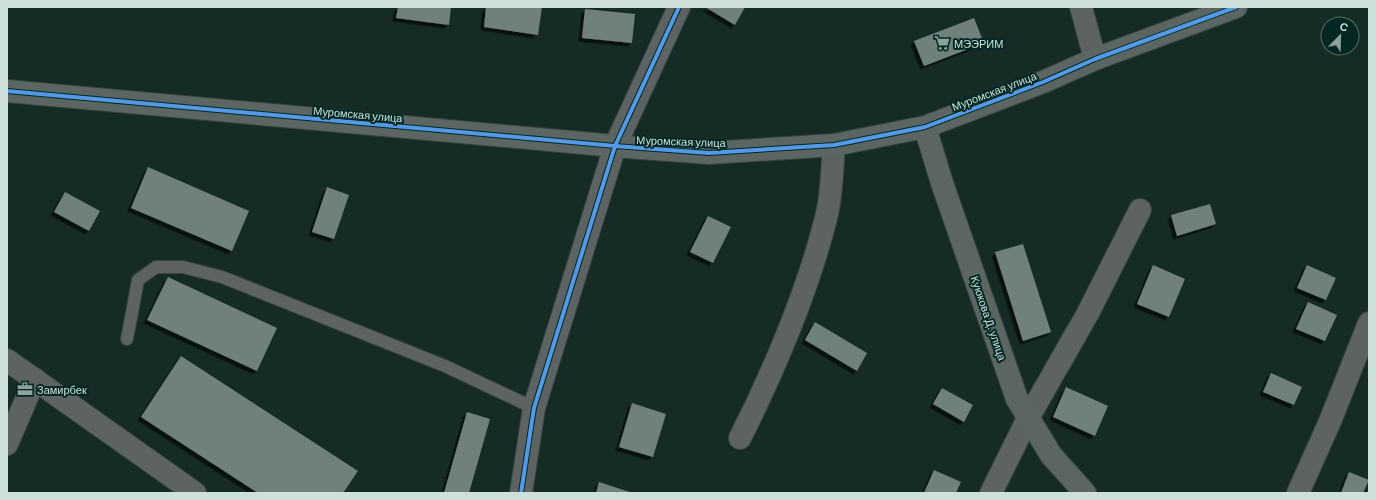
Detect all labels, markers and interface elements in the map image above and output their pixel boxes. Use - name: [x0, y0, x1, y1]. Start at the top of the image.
- north arrow: [1320, 16, 1360, 56]
- text: С: [1338, 19, 1350, 34]
- supermarket icon: МЭЭРИМ: [933, 34, 951, 52]
- place label: МЭЭРИМ: [954, 37, 1003, 50]
- street label: Муромская улица: [950, 69, 1039, 113]
- street label: Муромская улица: [313, 104, 404, 124]
- street label: Муромская улица: [636, 133, 727, 149]
- street label: Куюкова Д. улица: [968, 274, 1010, 363]
- office icon: Замирбек: [16, 380, 34, 398]
- place label: Замирбек: [37, 383, 87, 396]

